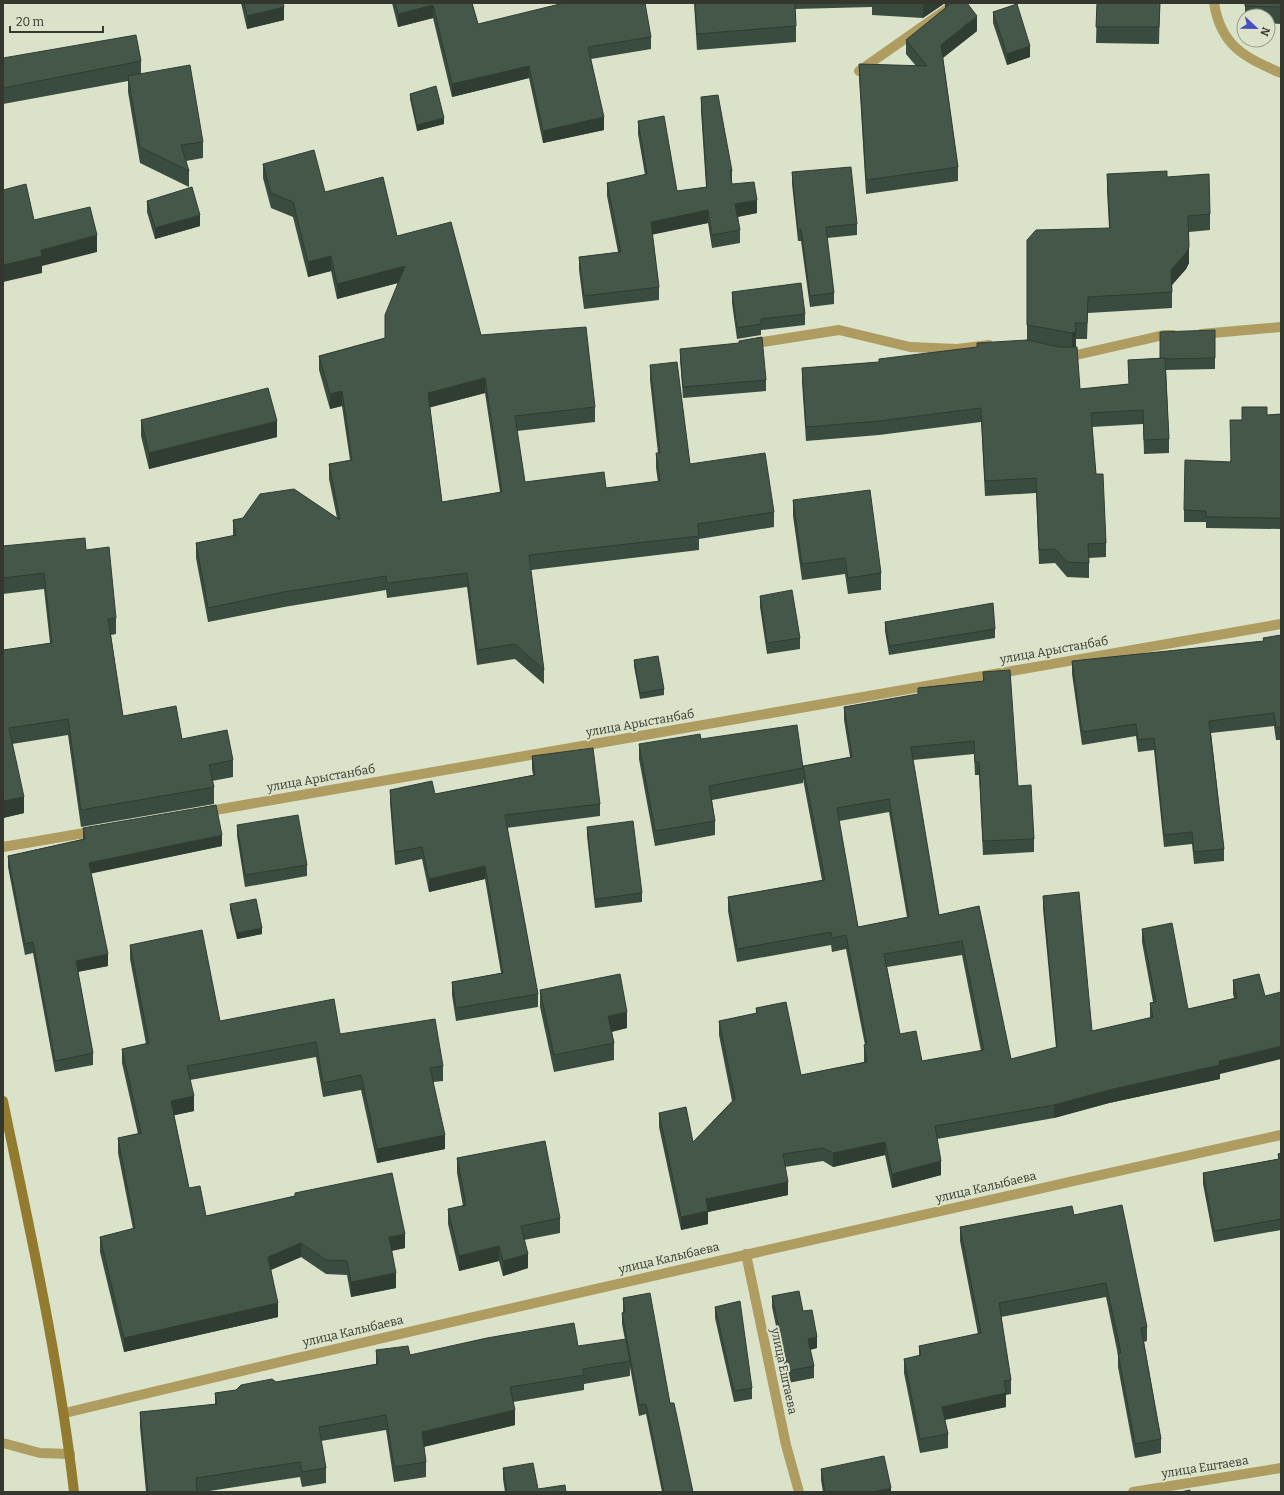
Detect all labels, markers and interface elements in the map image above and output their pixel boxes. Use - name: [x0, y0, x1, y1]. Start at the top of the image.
- scale bar: [10, 8, 103, 34]
- north arrow: [1236, 8, 1276, 48]
- text: 20 m: [16, 15, 45, 29]
- text: N: [1257, 25, 1272, 38]
- street label: улица Арыстанбаб: [998, 634, 1109, 667]
- street label: улица Арыстанбаб: [584, 707, 695, 740]
- street label: улица Арыстанбаб: [265, 762, 376, 795]
- street label: улица Калыбаева: [933, 1169, 1038, 1206]
- street label: улица Калыбаева: [616, 1240, 721, 1277]
- street label: улица Калыбаева: [300, 1313, 405, 1350]
- street label: улица Ештаева: [768, 1326, 800, 1416]
- street label: улица Ештаева: [1159, 1453, 1250, 1481]

